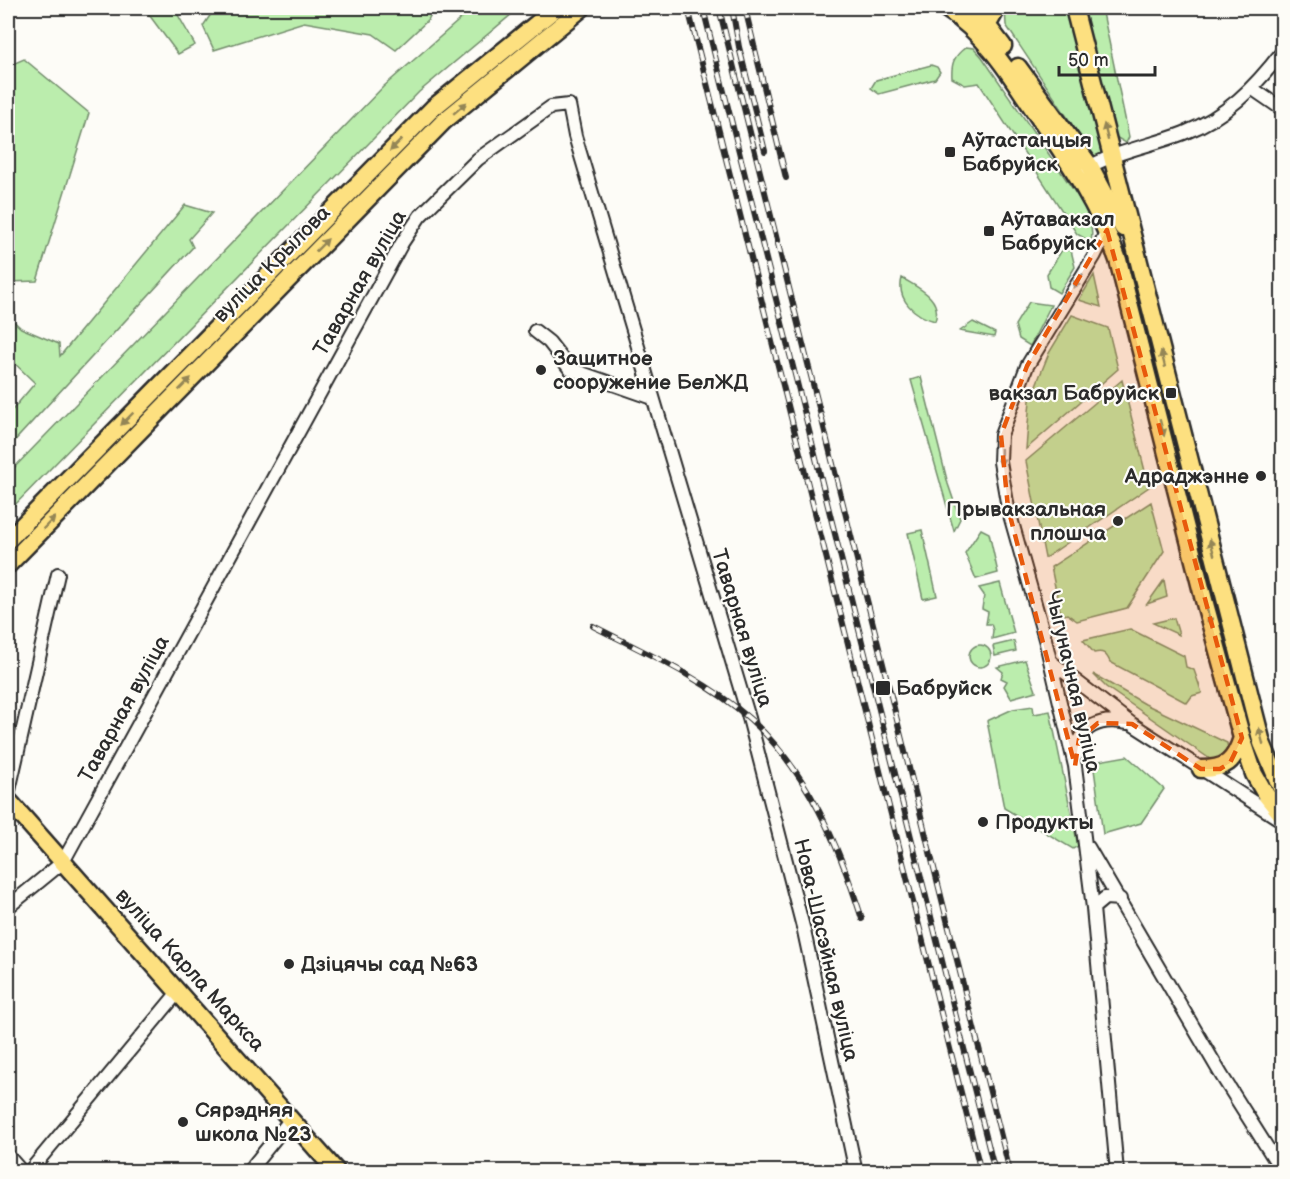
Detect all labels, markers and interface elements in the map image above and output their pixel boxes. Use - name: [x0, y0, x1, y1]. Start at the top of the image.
- scale bar: [1059, 39, 1155, 77]
- text: 50 m: [1068, 50, 1109, 71]
- one-way arrow: [452, 101, 468, 114]
- one-way arrow: [1100, 123, 1110, 142]
- place label: Аўтастанцыя Бабруйск: [961, 128, 1092, 177]
- one-way arrow: [390, 138, 404, 152]
- marker: Аўтастанцыя Бабруйск: [943, 145, 957, 159]
- street label: вуліца Крылова: [208, 200, 336, 328]
- street label: Таварная вуліца: [308, 205, 412, 360]
- place label: Аўтавакзал Бабруйск: [1000, 207, 1115, 256]
- marker: Аўтавакзал Бабруйск: [982, 224, 996, 238]
- one-way arrow: [315, 238, 329, 253]
- one-way arrow: [1072, 272, 1084, 288]
- place label: Защитное сооружение БелЖД: [553, 346, 749, 395]
- one-way arrow: [1157, 350, 1167, 368]
- marker: Защитное сооружение БелЖД: [534, 363, 548, 377]
- one-way arrow: [178, 378, 192, 392]
- place label: вакзал Бабруйск: [989, 381, 1160, 406]
- marker: вакзал Бабруйск: [1164, 386, 1178, 400]
- one-way arrow: [120, 411, 134, 425]
- one-way arrow: [1158, 419, 1167, 437]
- one-way arrow: [996, 447, 1006, 466]
- place label: Адраджэнне: [1124, 464, 1249, 489]
- marker: Адраджэнне: [1254, 469, 1268, 483]
- place label: Прывакзальная плошча: [946, 497, 1107, 546]
- marker: Прывакзальная плошча: [1111, 514, 1125, 528]
- one-way arrow: [41, 517, 55, 531]
- one-way arrow: [1207, 538, 1216, 556]
- street label: Таварная вуліца: [706, 546, 778, 711]
- street label: Чыгуначная вуліца: [1040, 588, 1106, 776]
- one-way arrow: [1205, 608, 1214, 626]
- street label: Таварная вуліца: [73, 631, 175, 787]
- place label: Бабруйск: [896, 676, 993, 701]
- marker: Бабруйск: [874, 679, 892, 697]
- one-way arrow: [1255, 727, 1265, 745]
- place label: Продукты: [995, 810, 1094, 835]
- marker: Продукты: [976, 815, 990, 829]
- street label: Нова-Шасэйная вуліца: [788, 836, 864, 1064]
- street label: вуліца Карла Маркса: [110, 883, 270, 1057]
- place label: Дзіцячы сад №63: [301, 952, 478, 977]
- marker: Дзіцячы сад №63: [282, 957, 296, 971]
- place label: Сярэдняя школа №23: [195, 1098, 312, 1147]
- marker: Сярэдняя школа №23: [176, 1115, 190, 1129]

